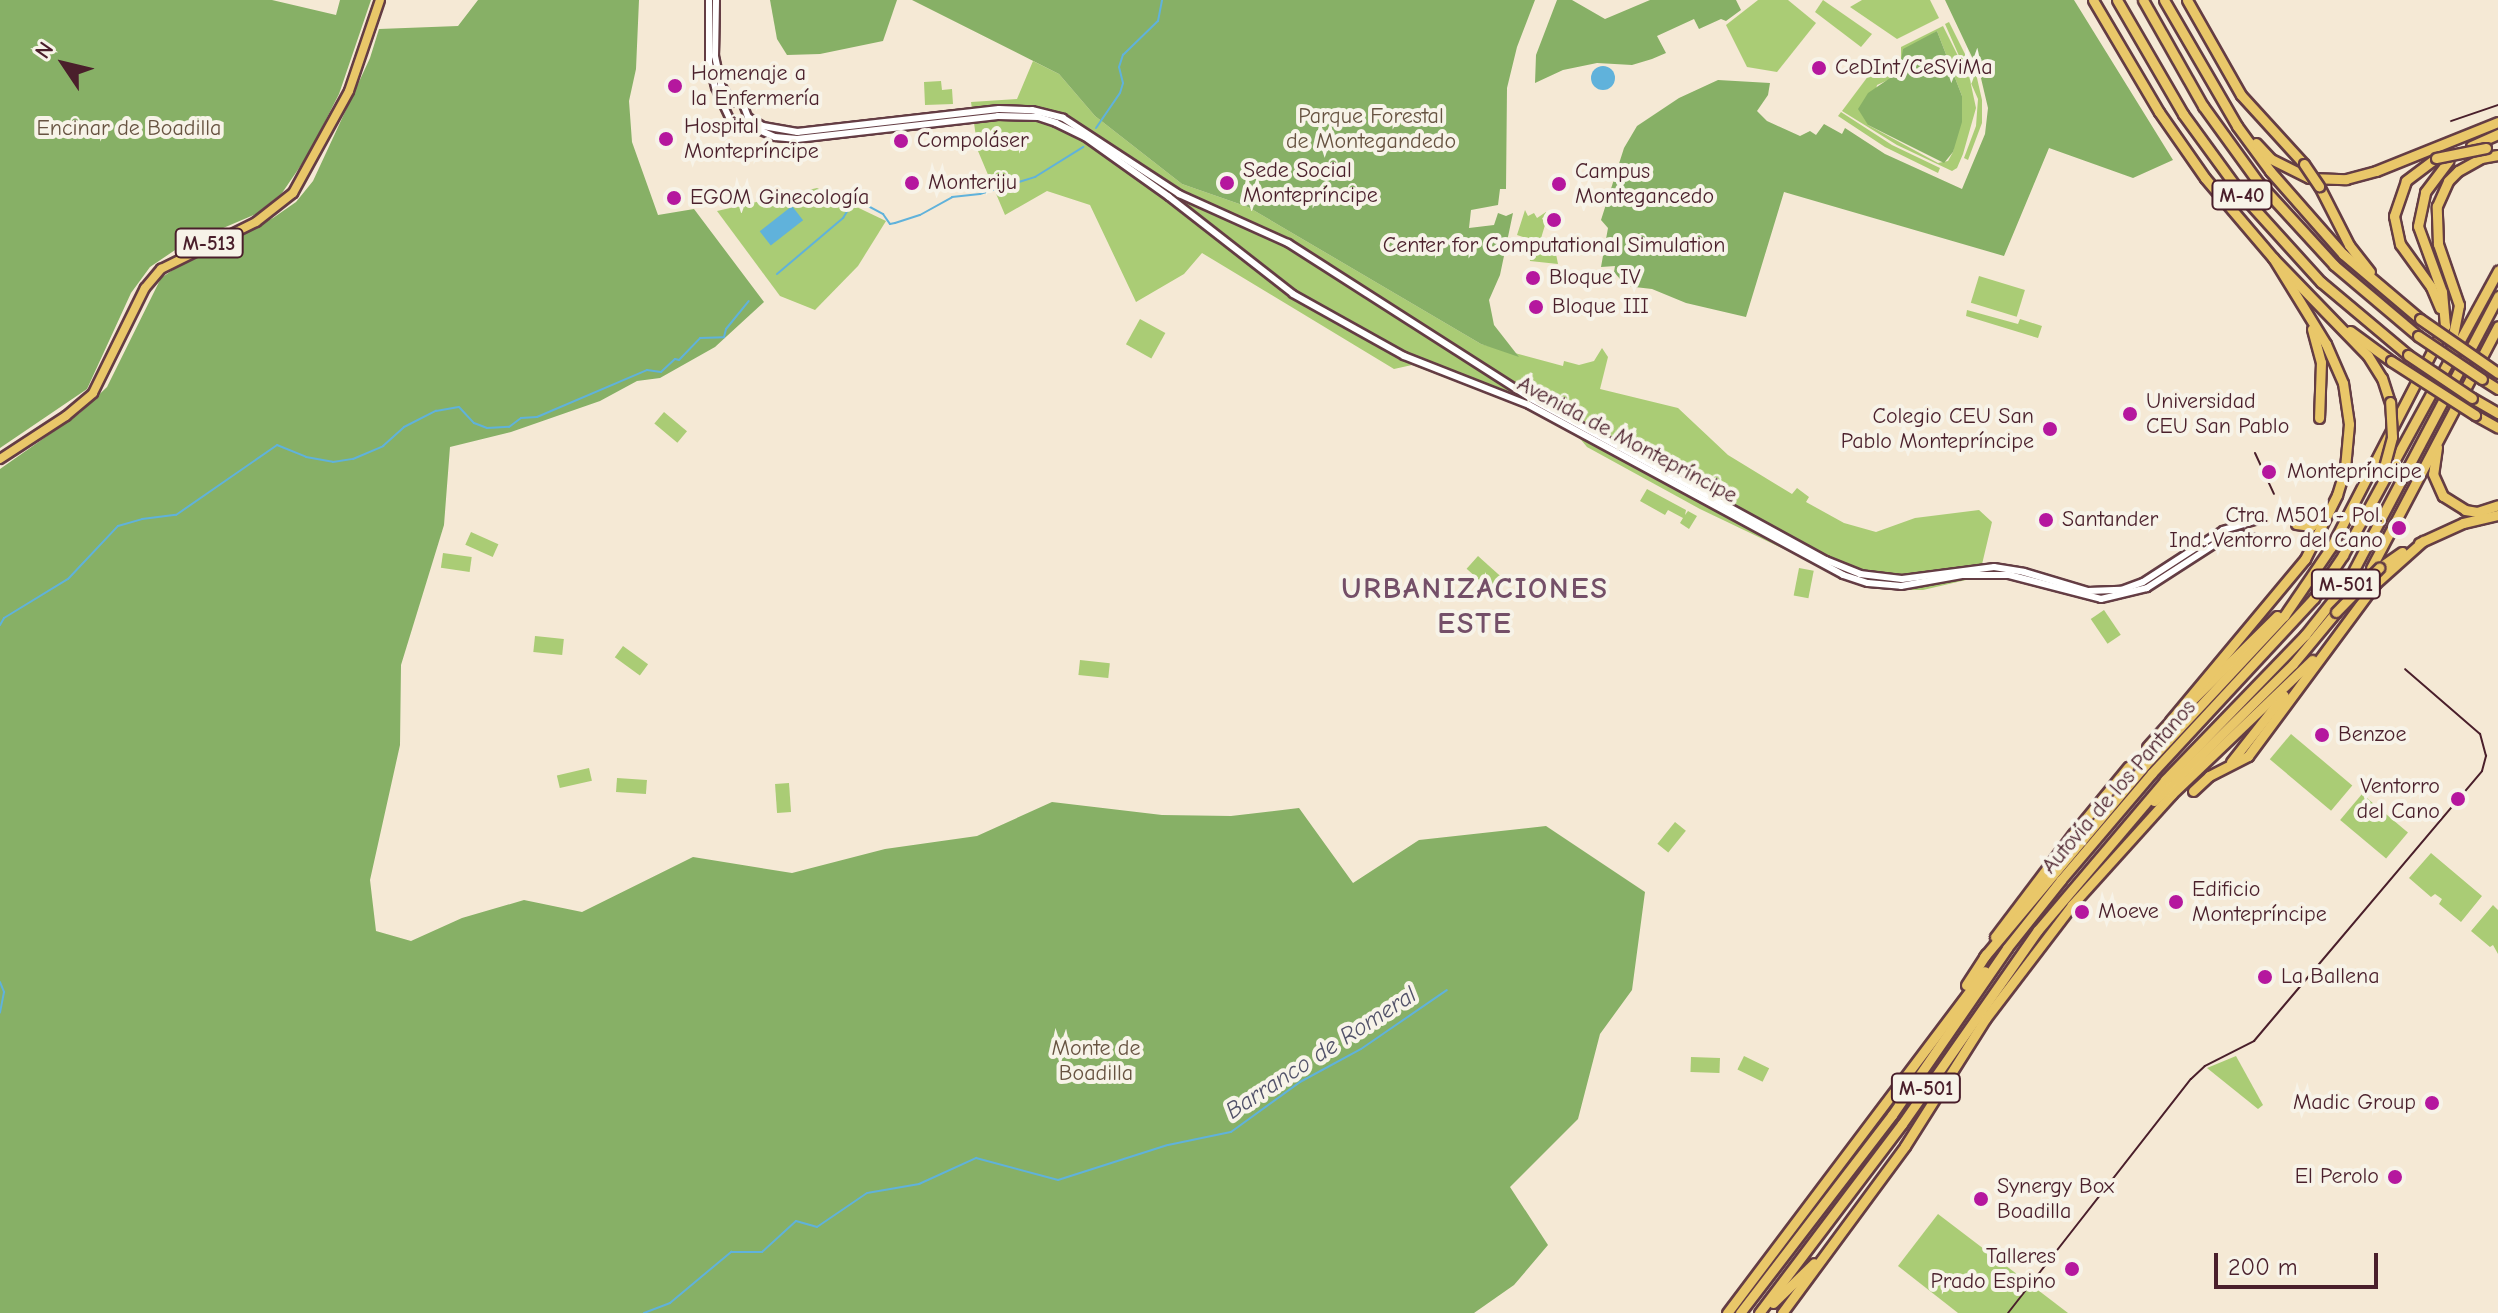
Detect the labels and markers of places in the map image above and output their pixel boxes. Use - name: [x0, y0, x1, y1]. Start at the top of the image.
- place label: CeDInt/CeSViMa: [1835, 55, 1993, 81]
- marker: CeDInt/CeSViMa: [1810, 59, 1828, 77]
- place label: Homenaje a la Enfermería: [691, 60, 820, 112]
- marker: Homenaje a la Enfermería: [666, 77, 684, 95]
- place label: Hospital Montepríncipe: [684, 113, 819, 164]
- marker: Hospital Montepríncipe: [655, 128, 677, 150]
- place label: Compoláser: [917, 128, 1029, 154]
- marker: Compoláser: [892, 132, 910, 150]
- place label: Sede Social Montepríncipe: [1243, 157, 1378, 208]
- place label: Campus Montegancedo: [1575, 158, 1714, 210]
- place label: Monteriju: [928, 170, 1017, 196]
- marker: Monteriju: [903, 174, 921, 192]
- marker: Sede Social Montepríncipe: [1218, 174, 1236, 192]
- marker: Campus Montegancedo: [1550, 175, 1568, 193]
- place label: EGOM Ginecología: [690, 185, 869, 211]
- marker: EGOM Ginecología: [665, 189, 683, 207]
- marker: Center for Computational Simulation: [1545, 211, 1563, 229]
- place label: Center for Computational Simulation: [1383, 233, 1725, 259]
- place label: Bloque IV: [1549, 265, 1640, 291]
- marker: Bloque IV: [1524, 269, 1542, 287]
- place label: Bloque III: [1552, 294, 1649, 320]
- marker: Bloque III: [1527, 298, 1545, 316]
- place label: Universidad CEU San Pablo: [2146, 388, 2289, 440]
- place label: Colegio CEU San Pablo Montepríncipe: [1841, 403, 2034, 454]
- marker: Universidad CEU San Pablo: [2121, 405, 2139, 423]
- marker: Colegio CEU San Pablo Montepríncipe: [2041, 420, 2059, 438]
- place label: Montepríncipe: [2287, 459, 2422, 485]
- marker: Montepríncipe: [2258, 461, 2280, 483]
- place label: Ctra. M501 - Pol. Ind. Ventorro del Cano: [2169, 502, 2383, 554]
- place label: Santander: [2062, 507, 2158, 533]
- marker: Santander: [2037, 511, 2055, 529]
- marker: Ctra. M501 - Pol. Ind. Ventorro del Cano: [2390, 519, 2408, 537]
- place label: Benzoe: [2338, 722, 2407, 748]
- marker: Benzoe: [2313, 726, 2331, 744]
- place label: Ventorro del Cano: [2356, 773, 2440, 824]
- marker: Ventorro del Cano: [2447, 788, 2469, 810]
- place label: Edificio Montepríncipe: [2192, 876, 2327, 928]
- marker: Edificio Montepríncipe: [2167, 893, 2185, 911]
- place label: Moeve: [2098, 899, 2159, 925]
- marker: Moeve: [2073, 903, 2091, 921]
- place label: La Ballena: [2281, 964, 2379, 990]
- marker: La Ballena: [2256, 968, 2274, 986]
- place label: Madic Group: [2293, 1090, 2416, 1116]
- marker: Madic Group: [2423, 1094, 2441, 1112]
- place label: El Perolo: [2295, 1164, 2379, 1190]
- marker: El Perolo: [2386, 1168, 2404, 1186]
- place label: Synergy Box Boadilla: [1997, 1173, 2114, 1224]
- marker: Synergy Box Boadilla: [1972, 1190, 1990, 1208]
- place label: Talleres Prado Espino: [1930, 1243, 2056, 1294]
- marker: Talleres Prado Espino: [2063, 1260, 2081, 1278]

